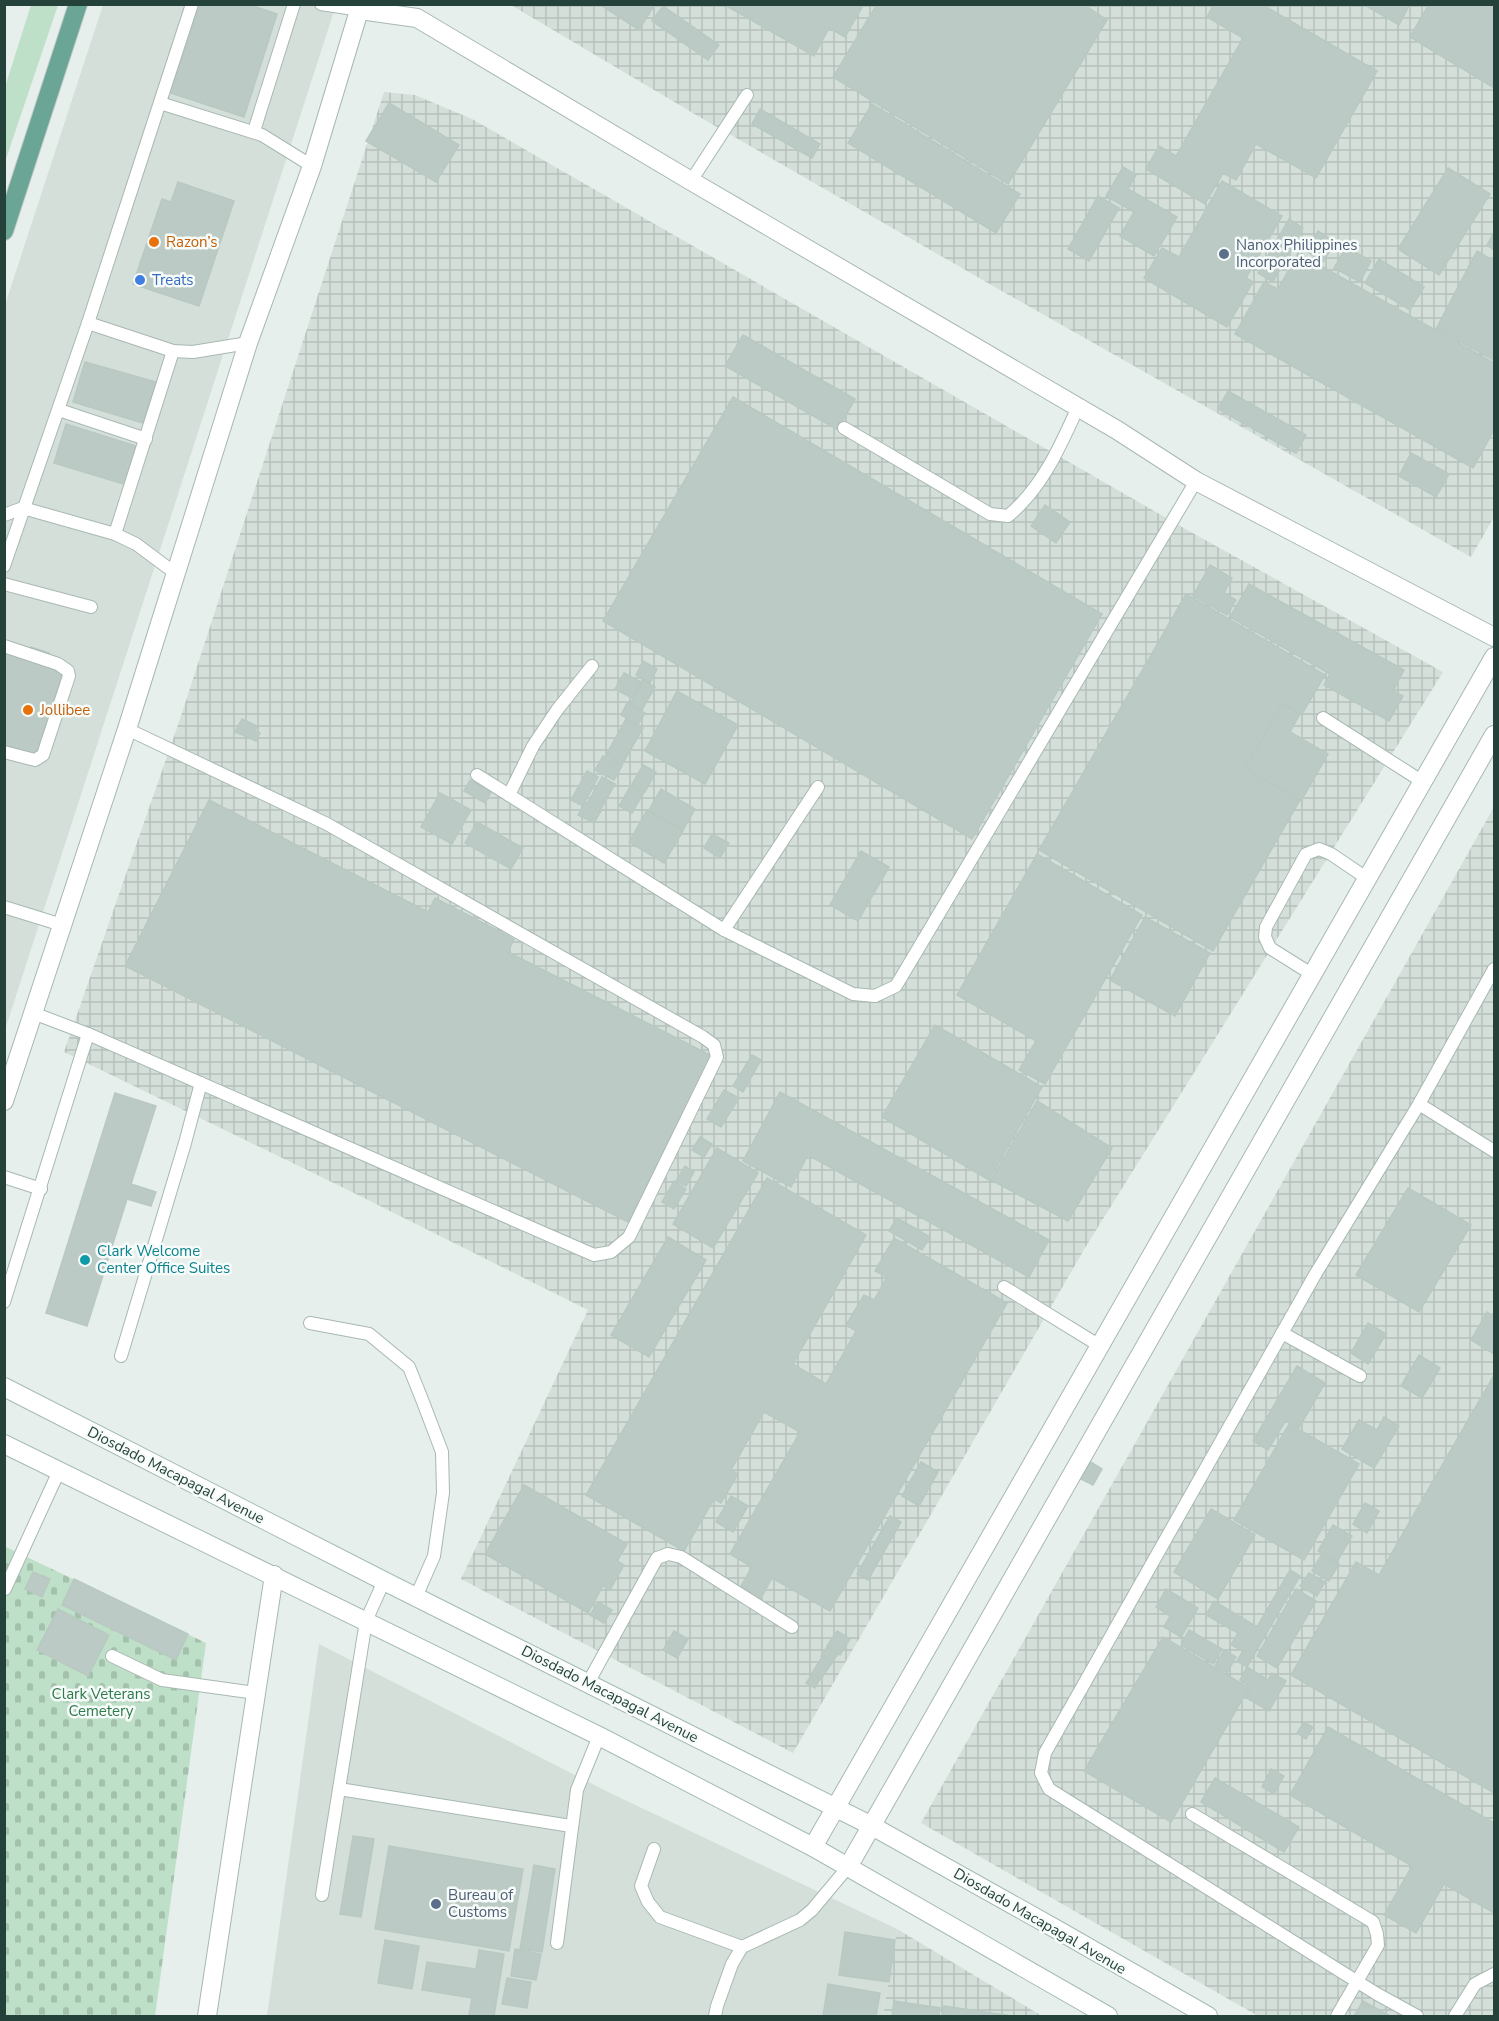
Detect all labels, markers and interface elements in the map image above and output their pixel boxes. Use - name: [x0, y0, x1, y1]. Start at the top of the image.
- place label: Razon’s: [166, 232, 218, 252]
- marker: Razon’s: [147, 235, 161, 249]
- place label: Nanox Philippines Incorporated: [1236, 235, 1358, 272]
- marker: Nanox Philippines Incorporated: [1217, 247, 1231, 261]
- place label: Treats: [152, 270, 194, 290]
- marker: Treats: [133, 273, 147, 287]
- place label: Jollibee: [39, 700, 90, 720]
- marker: Jollibee: [21, 703, 35, 717]
- place label: Clark Welcome Center Office Suites: [97, 1241, 230, 1278]
- marker: Clark Welcome Center Office Suites: [78, 1253, 92, 1267]
- street label: Diosdado Macapagal Avenue: [84, 1422, 268, 1528]
- street label: Diosdado Macapagal Avenue: [518, 1641, 702, 1747]
- park label: Clark Veterans Cemetery: [52, 1684, 150, 1721]
- street label: Diosdado Macapagal Avenue: [950, 1863, 1130, 1979]
- place label: Bureau of Customs: [448, 1885, 514, 1922]
- marker: Bureau of Customs: [429, 1897, 443, 1911]

